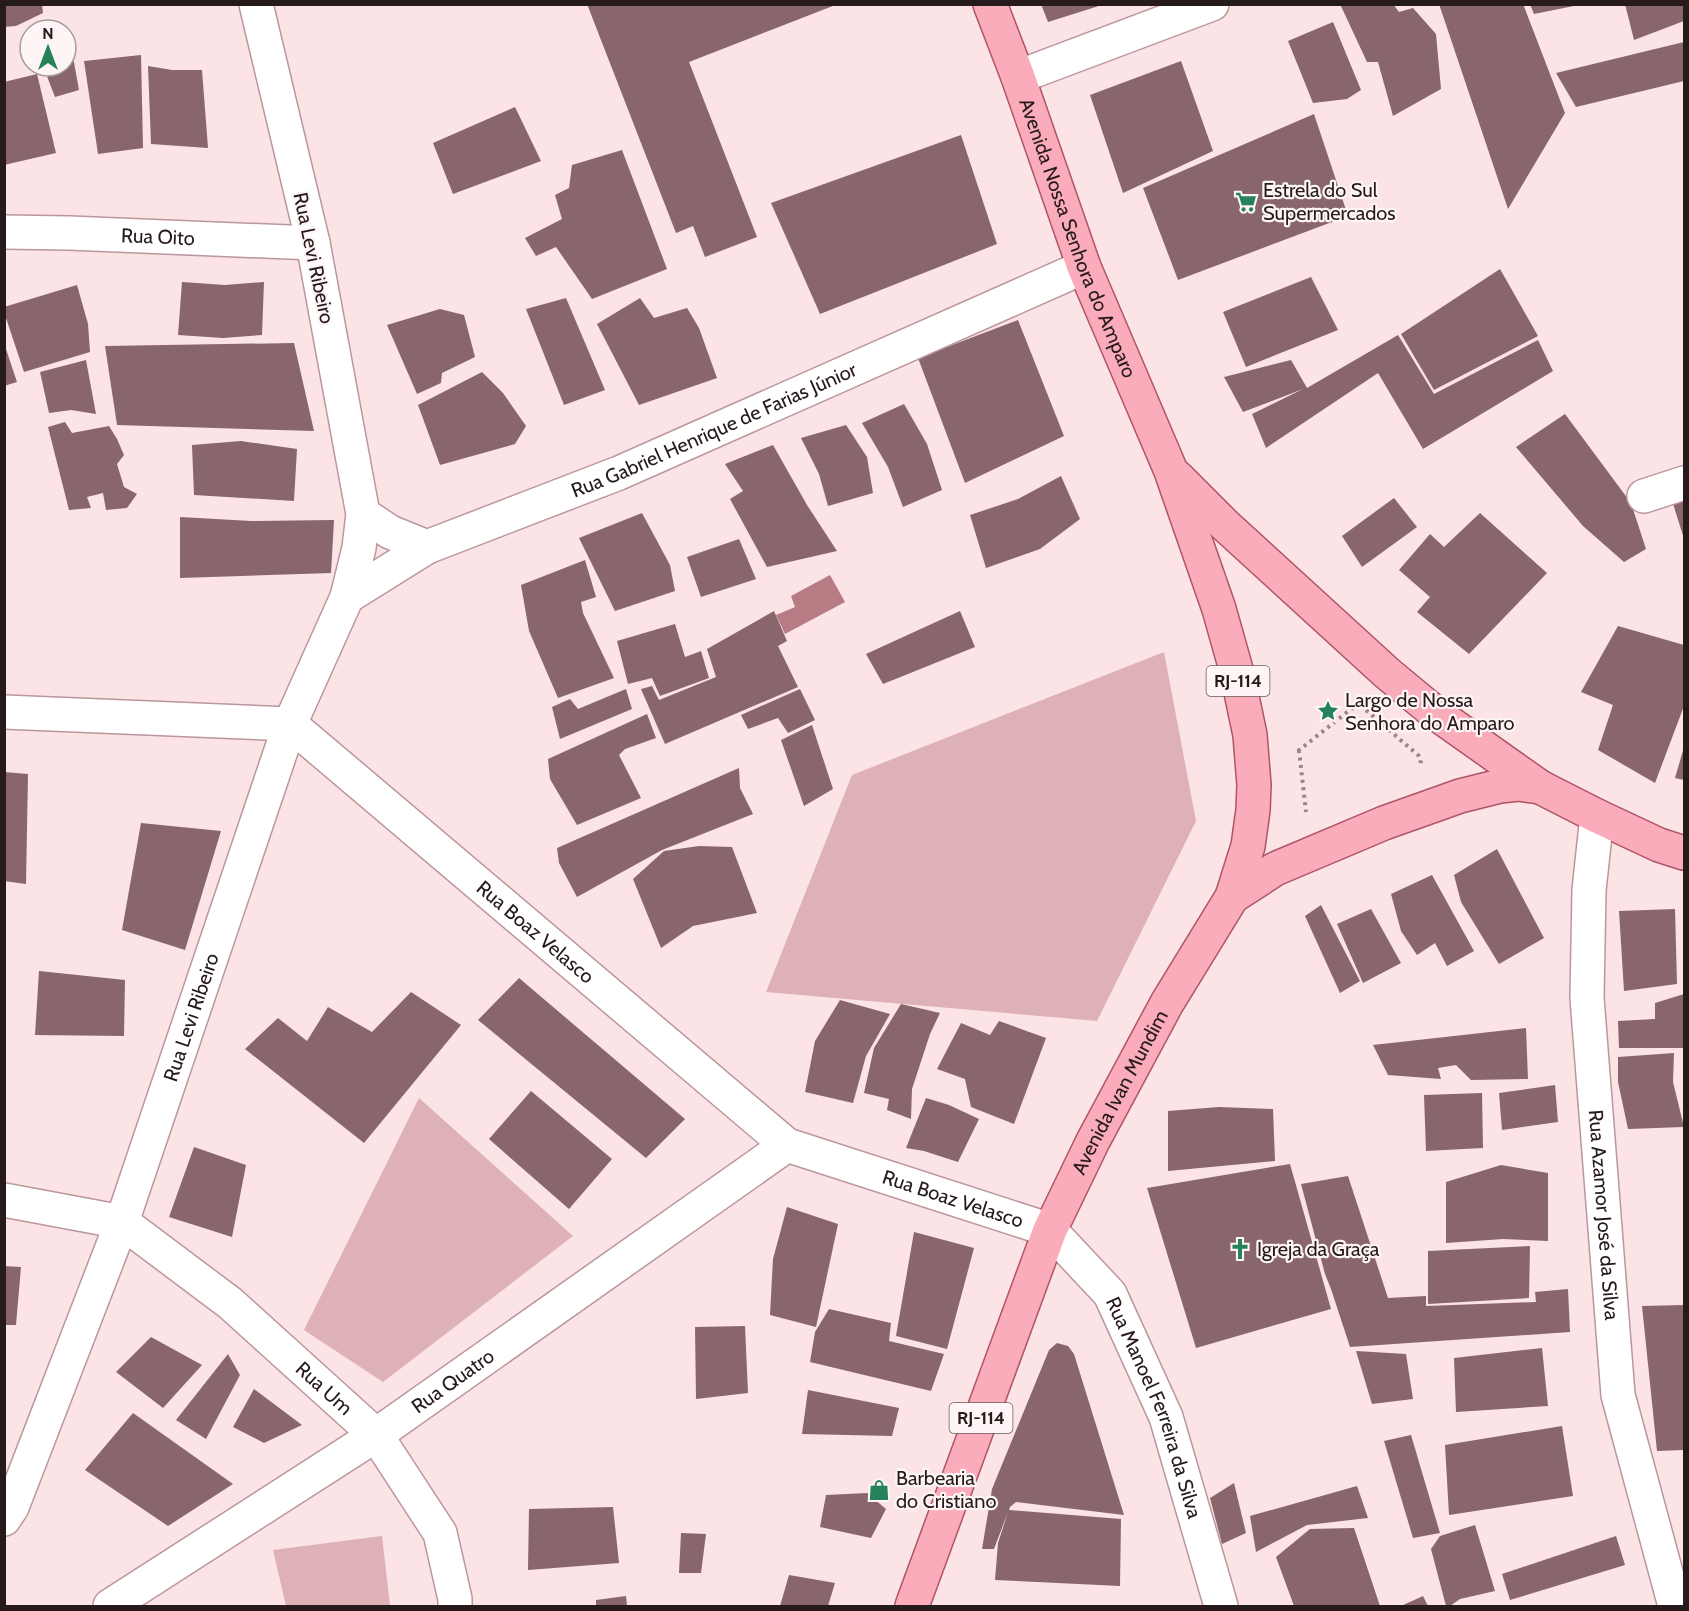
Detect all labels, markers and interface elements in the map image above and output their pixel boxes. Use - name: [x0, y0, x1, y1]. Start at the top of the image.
- north arrow: [18, 18, 78, 78]
- text: N: [42, 24, 54, 43]
- street label: Avenida Nossa Senhora do Amparo: [1014, 95, 1142, 381]
- place label: Estrela do Sul Supermercados: [1263, 178, 1396, 225]
- street label: Rua Levi Ribeiro: [288, 190, 340, 326]
- supermarket icon: Estrela do Sul Supermercados: [1234, 190, 1258, 214]
- street label: Rua Oito: [121, 223, 195, 250]
- street label: Rua Gabriel Henrique de Farias Júnior: [568, 357, 861, 502]
- road number: RJ-114: [1206, 666, 1270, 696]
- place label: Largo de Nossa Senhora do Amparo: [1345, 688, 1514, 735]
- place icon: Largo de Nossa Senhora do Amparo: [1316, 699, 1340, 723]
- street label: Rua Boaz Velasco: [472, 875, 599, 989]
- street label: Rua Levi Ribeiro: [158, 950, 224, 1085]
- street label: Avenida Ivan Mundim: [1067, 1006, 1173, 1178]
- street label: Rua Azamor José da Silva: [1584, 1109, 1624, 1321]
- street label: Rua Boaz Velasco: [879, 1165, 1026, 1233]
- church icon: Igreja da Graça: [1228, 1237, 1252, 1261]
- place label: Igreja da Graça: [1257, 1237, 1380, 1261]
- street label: Rua Manoel Ferreira da Silva: [1101, 1293, 1207, 1522]
- street label: Rua Quatro: [407, 1344, 499, 1418]
- street label: Rua Um: [291, 1356, 358, 1420]
- road number: RJ-114: [950, 1403, 1012, 1433]
- place label: Barbearia do Cristiano: [896, 1466, 996, 1513]
- shop icon: Barbearia do Cristiano: [867, 1478, 891, 1502]

